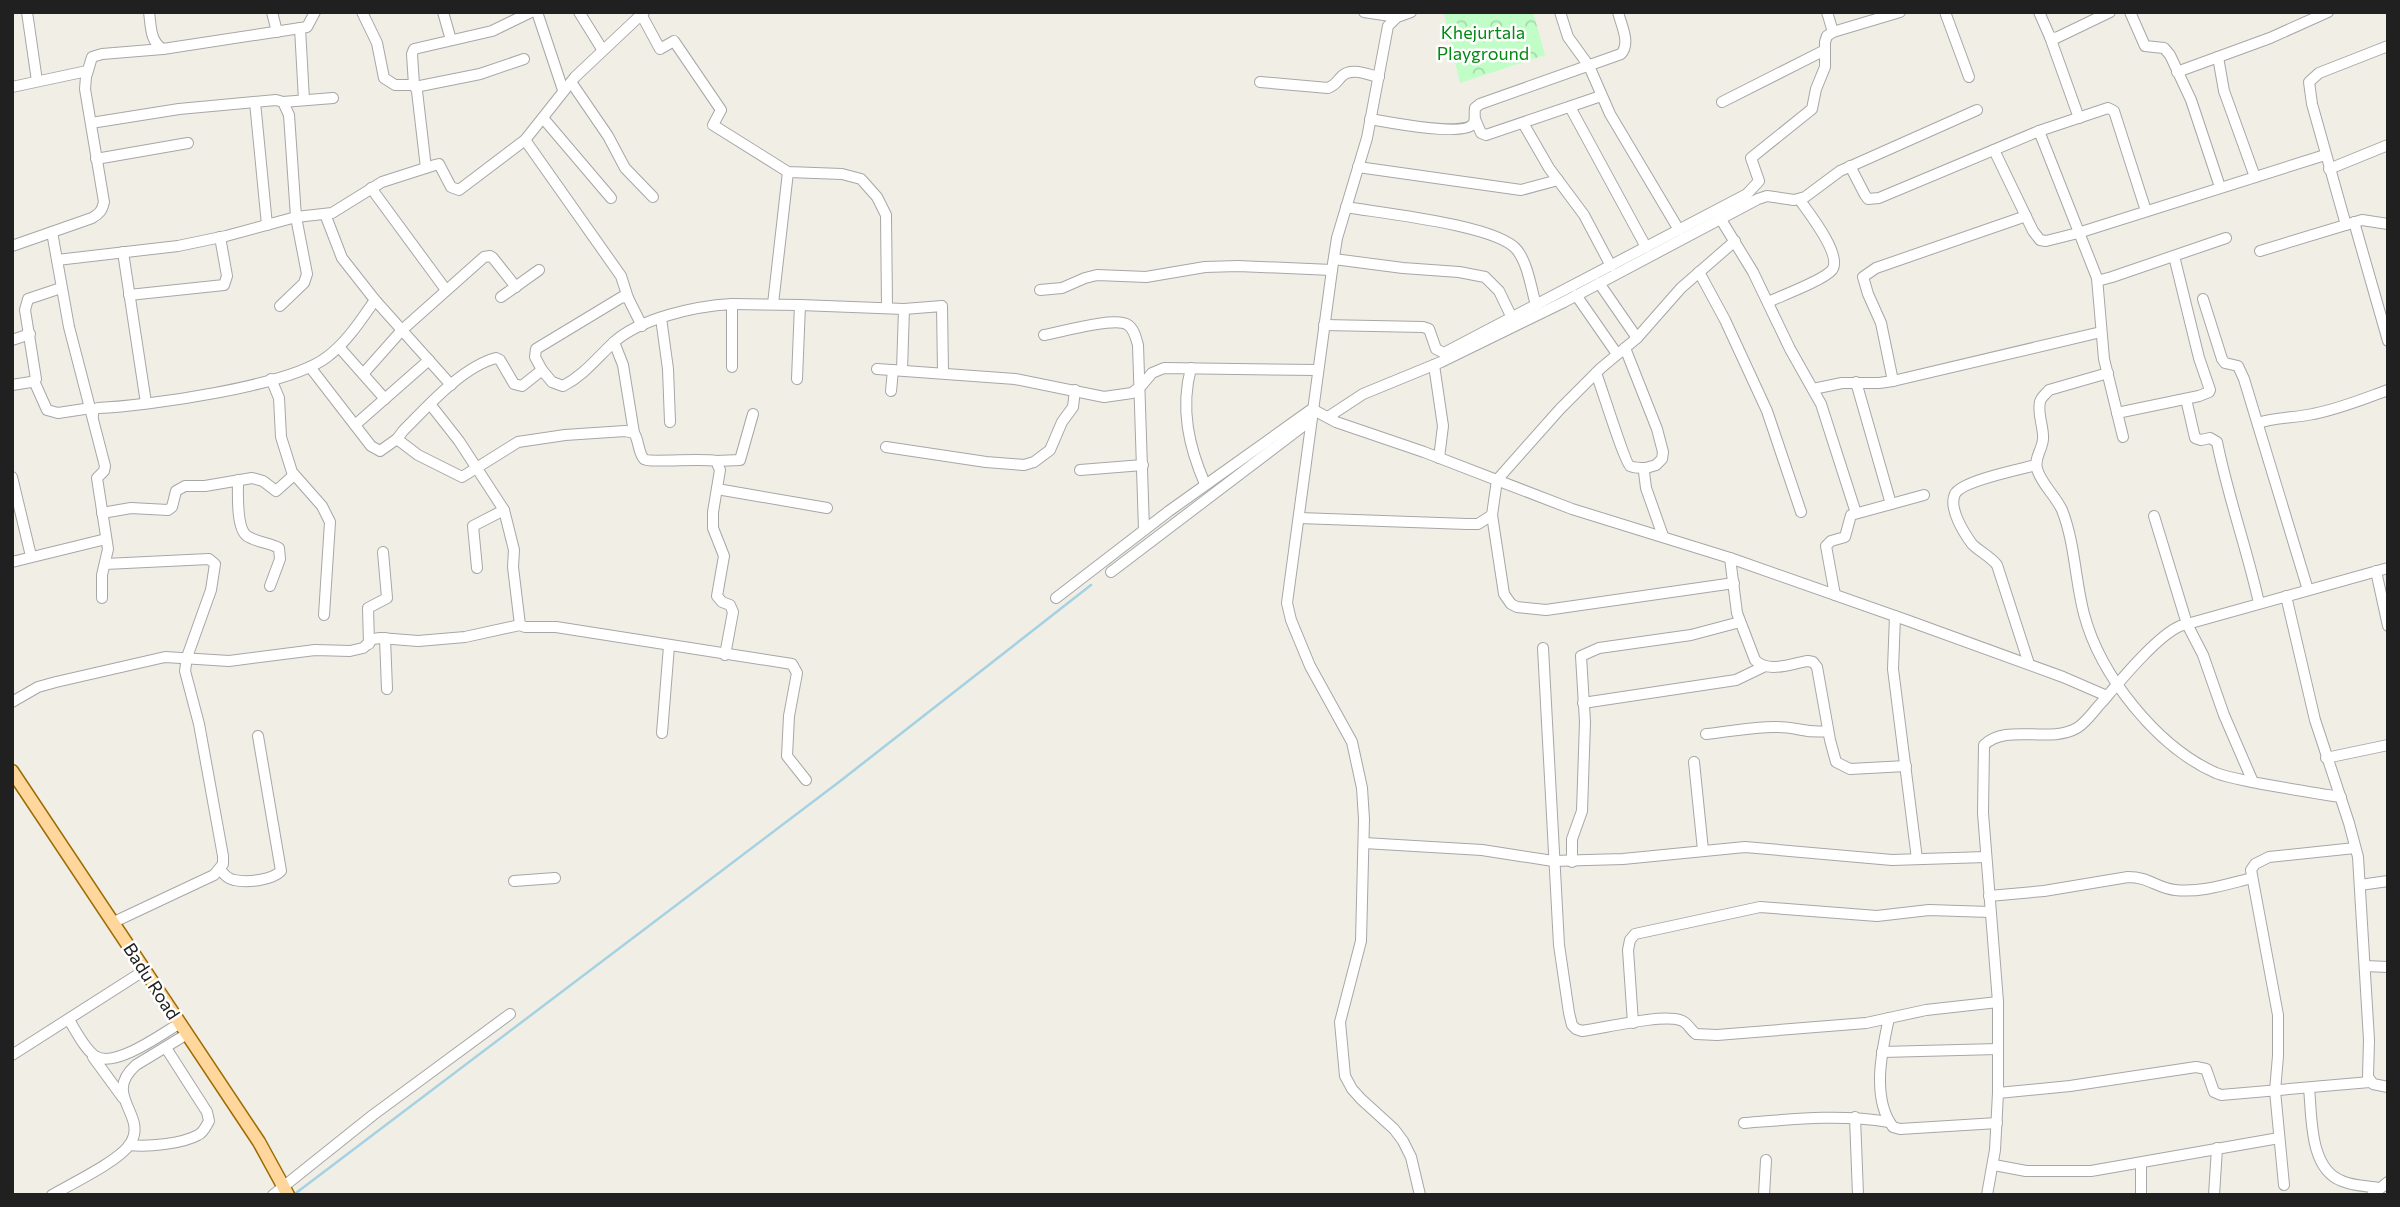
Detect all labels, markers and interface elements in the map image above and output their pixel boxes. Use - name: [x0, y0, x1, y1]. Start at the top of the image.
- park label: Khejurtala Playground: [1437, 21, 1529, 64]
- street label: Badu Road: [119, 939, 185, 1023]

